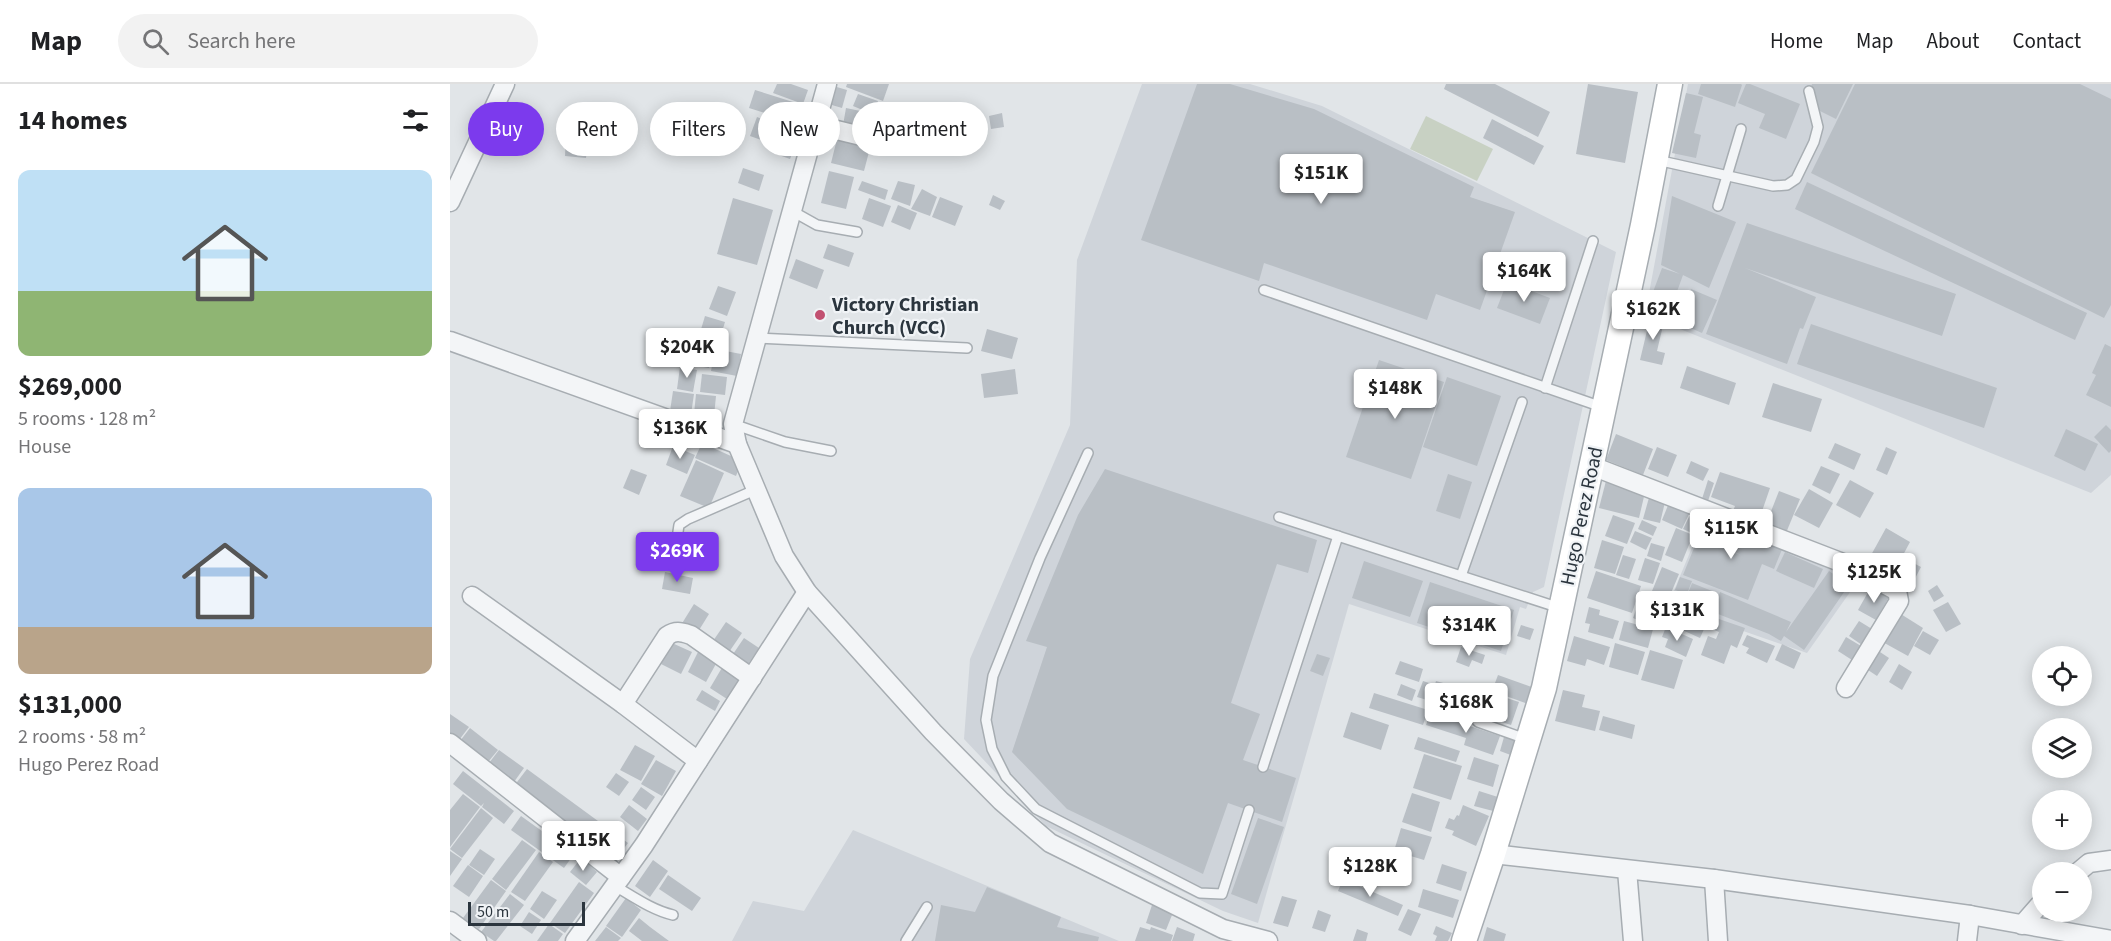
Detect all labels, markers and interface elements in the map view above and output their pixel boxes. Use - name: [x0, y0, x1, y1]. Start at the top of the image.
- search box: [118, 14, 538, 68]
- text: Map: [30, 21, 82, 61]
- icon: search: [139, 25, 172, 58]
- text: Search here: [187, 25, 296, 57]
- text: Home: [1770, 26, 1823, 56]
- text: Map: [1856, 26, 1894, 56]
- text: About: [1927, 26, 1979, 56]
- text: Contact: [2012, 26, 2081, 56]
- text: 14 homes: [18, 102, 127, 139]
- chip: Buy: [468, 102, 544, 156]
- chip: Rent: [556, 102, 638, 156]
- chip: Filters: [650, 102, 746, 156]
- chip: New: [758, 102, 840, 156]
- chip: Apartment: [852, 102, 988, 156]
- icon: filters: [399, 104, 432, 137]
- pin: $151K: [1279, 154, 1363, 205]
- text: $151K: [1294, 159, 1348, 187]
- icon: home: [171, 209, 279, 317]
- pin: $164K: [1482, 252, 1566, 303]
- text: $164K: [1497, 257, 1551, 285]
- pin: $162K: [1611, 290, 1695, 341]
- place label: Victory Christian Church (VCC): [831, 291, 979, 342]
- text: $162K: [1626, 295, 1680, 323]
- marker: Victory Christian Church (VCC): [813, 308, 827, 322]
- pin: $204K: [645, 328, 729, 379]
- text: $204K: [660, 333, 714, 361]
- text: $269,000: [18, 368, 122, 405]
- pin: $148K: [1353, 369, 1437, 420]
- text: $148K: [1368, 374, 1422, 402]
- text: 5 rooms · 128 m²: [18, 405, 156, 433]
- pin: $136K: [638, 409, 722, 460]
- text: $136K: [653, 414, 707, 442]
- text: House: [18, 433, 71, 461]
- street label: Hugo Perez Road: [1554, 444, 1610, 588]
- pin: $115K: [1689, 509, 1773, 560]
- text: $115K: [1704, 514, 1758, 542]
- icon: home: [171, 527, 279, 635]
- pin: $269K: [635, 532, 719, 583]
- text: $269K: [650, 537, 704, 565]
- pin: $125K: [1832, 553, 1916, 604]
- text: $125K: [1847, 558, 1901, 586]
- pin: $131K: [1635, 591, 1719, 642]
- text: $131K: [1650, 596, 1704, 624]
- pin: $314K: [1427, 606, 1511, 657]
- text: $314K: [1442, 611, 1496, 639]
- map controls: [2032, 646, 2092, 922]
- button: locate: [2032, 646, 2092, 706]
- pin: $168K: [1424, 683, 1508, 734]
- text: $131,000: [18, 686, 122, 723]
- text: $168K: [1439, 688, 1493, 716]
- button: layers: [2032, 718, 2092, 778]
- text: 2 rooms · 58 m²: [18, 723, 146, 751]
- text: Hugo Perez Road: [18, 751, 159, 779]
- button: +: [2032, 790, 2092, 850]
- pin: $115K: [541, 821, 625, 872]
- text: $115K: [556, 826, 610, 854]
- pin: $128K: [1328, 847, 1412, 898]
- text: $128K: [1343, 852, 1397, 880]
- button: −: [2032, 862, 2092, 922]
- scale bar: [468, 899, 585, 926]
- text: 50 m: [477, 901, 509, 923]

